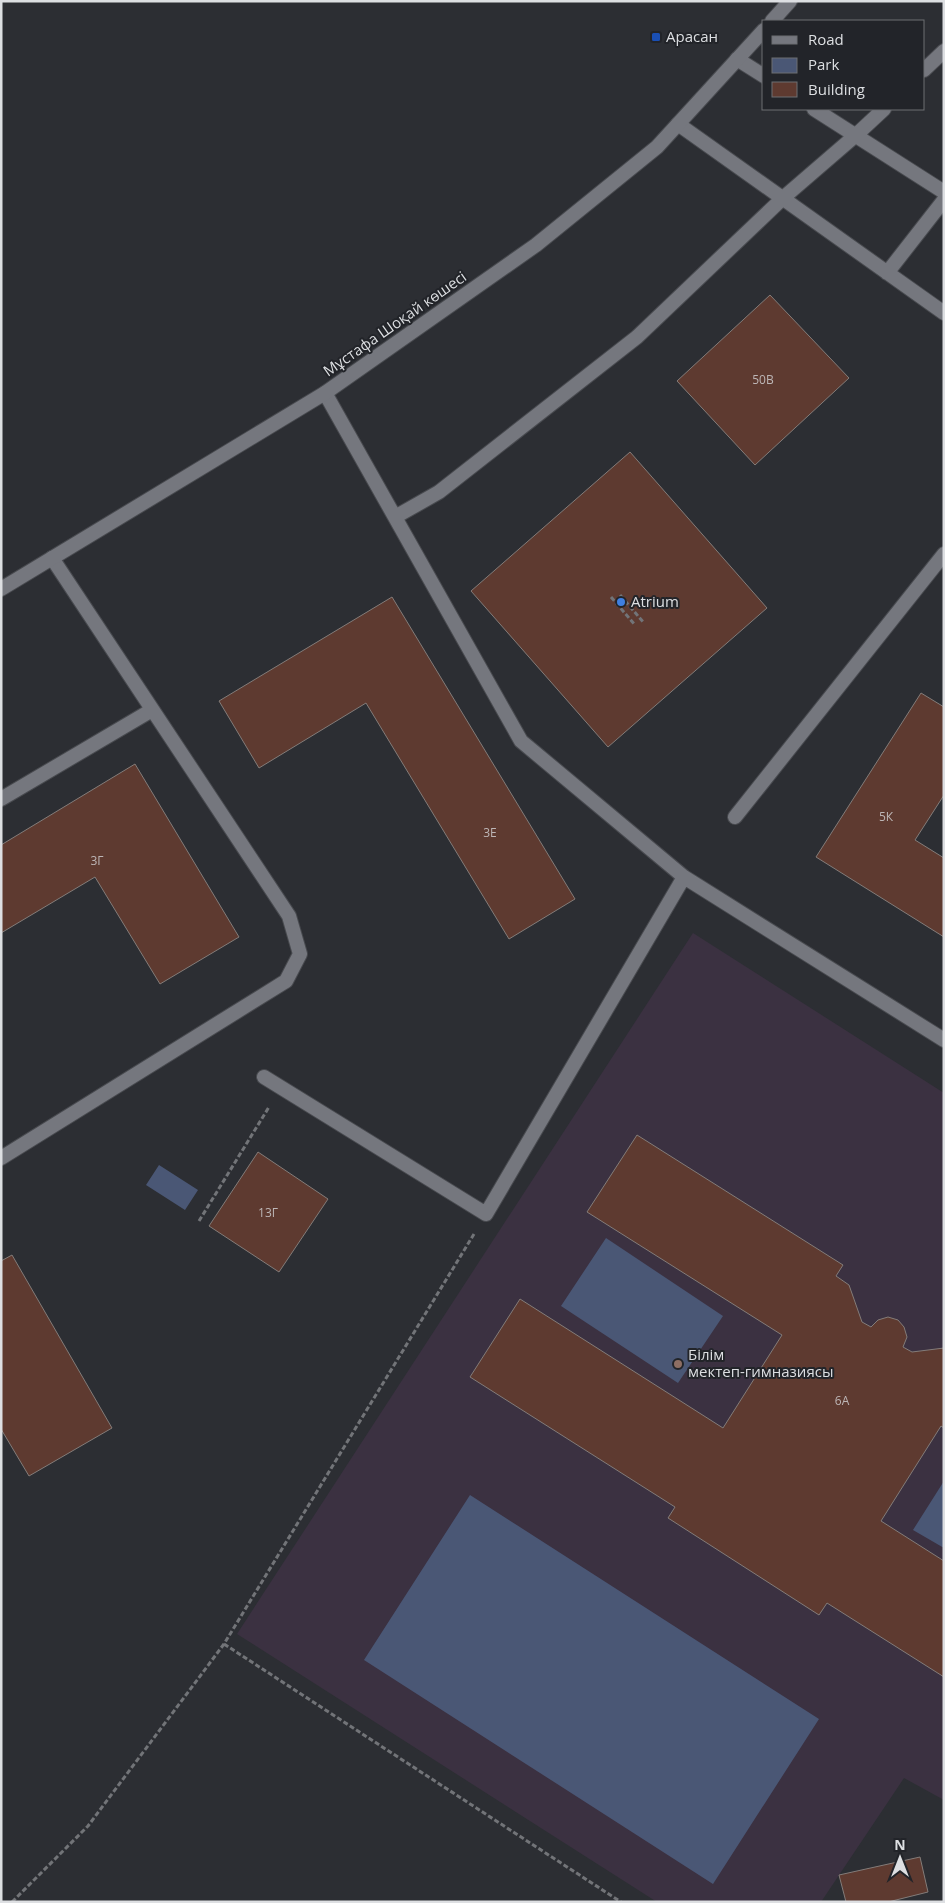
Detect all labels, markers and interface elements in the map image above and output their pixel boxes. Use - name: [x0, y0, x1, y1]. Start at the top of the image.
- legend: [762, 20, 925, 110]
- place label: Арасан: [666, 26, 718, 46]
- text: Road: [808, 29, 844, 49]
- marker: Арасан: [650, 31, 662, 43]
- text: Park: [808, 54, 839, 74]
- text: Building: [808, 79, 865, 99]
- street label: Мұстафа Шоқай көшесі: [319, 266, 470, 380]
- house number: 50В: [752, 371, 774, 388]
- place label: Atrium: [631, 591, 679, 611]
- marker: Atrium: [615, 596, 627, 608]
- house number: 5К: [879, 808, 894, 825]
- house number: 3Е: [483, 824, 497, 841]
- house number: 3Г: [90, 852, 104, 869]
- house number: 13Г: [258, 1204, 278, 1221]
- place label: Білім мектеп-гимназиясы: [688, 1344, 833, 1381]
- marker: Білім мектеп-гимназиясы: [672, 1358, 684, 1370]
- house number: 6А: [835, 1392, 850, 1409]
- north arrow: [875, 1833, 925, 1883]
- text: N: [894, 1835, 906, 1854]

